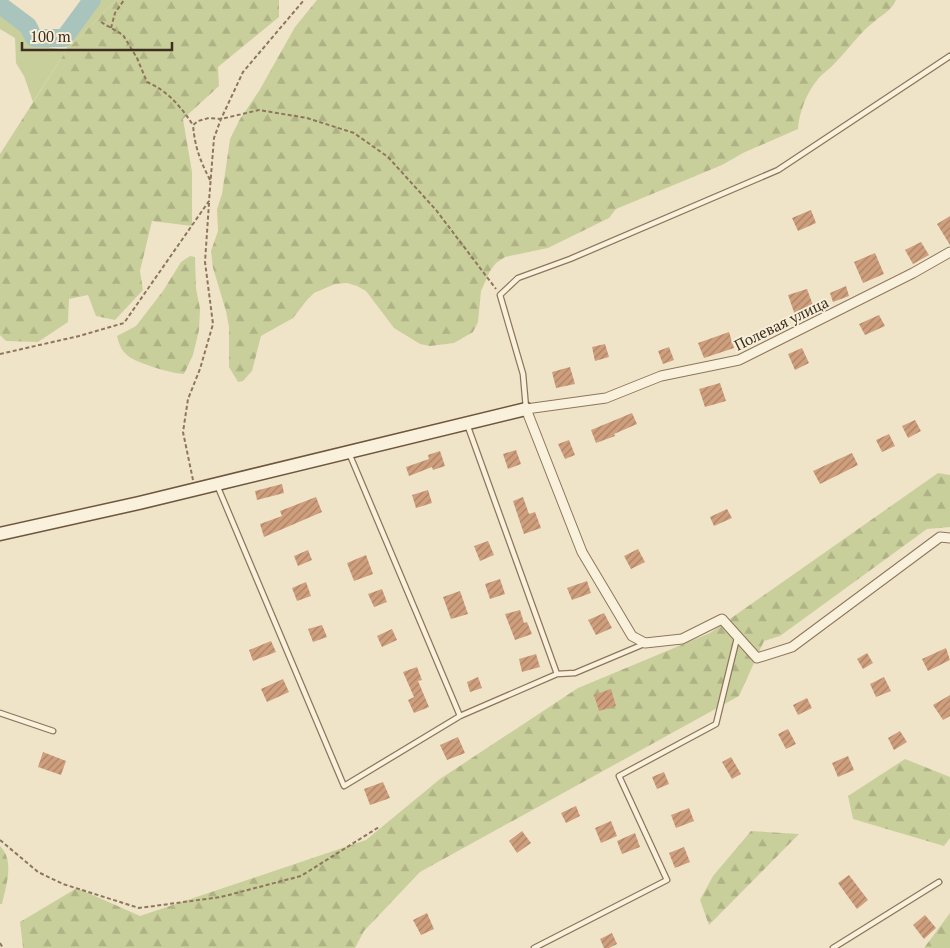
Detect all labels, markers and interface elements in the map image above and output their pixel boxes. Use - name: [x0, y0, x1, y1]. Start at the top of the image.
- scale bar: [22, 20, 172, 52]
- text: 100 m: [30, 26, 71, 46]
- street label: Полевая улица: [730, 291, 832, 355]

